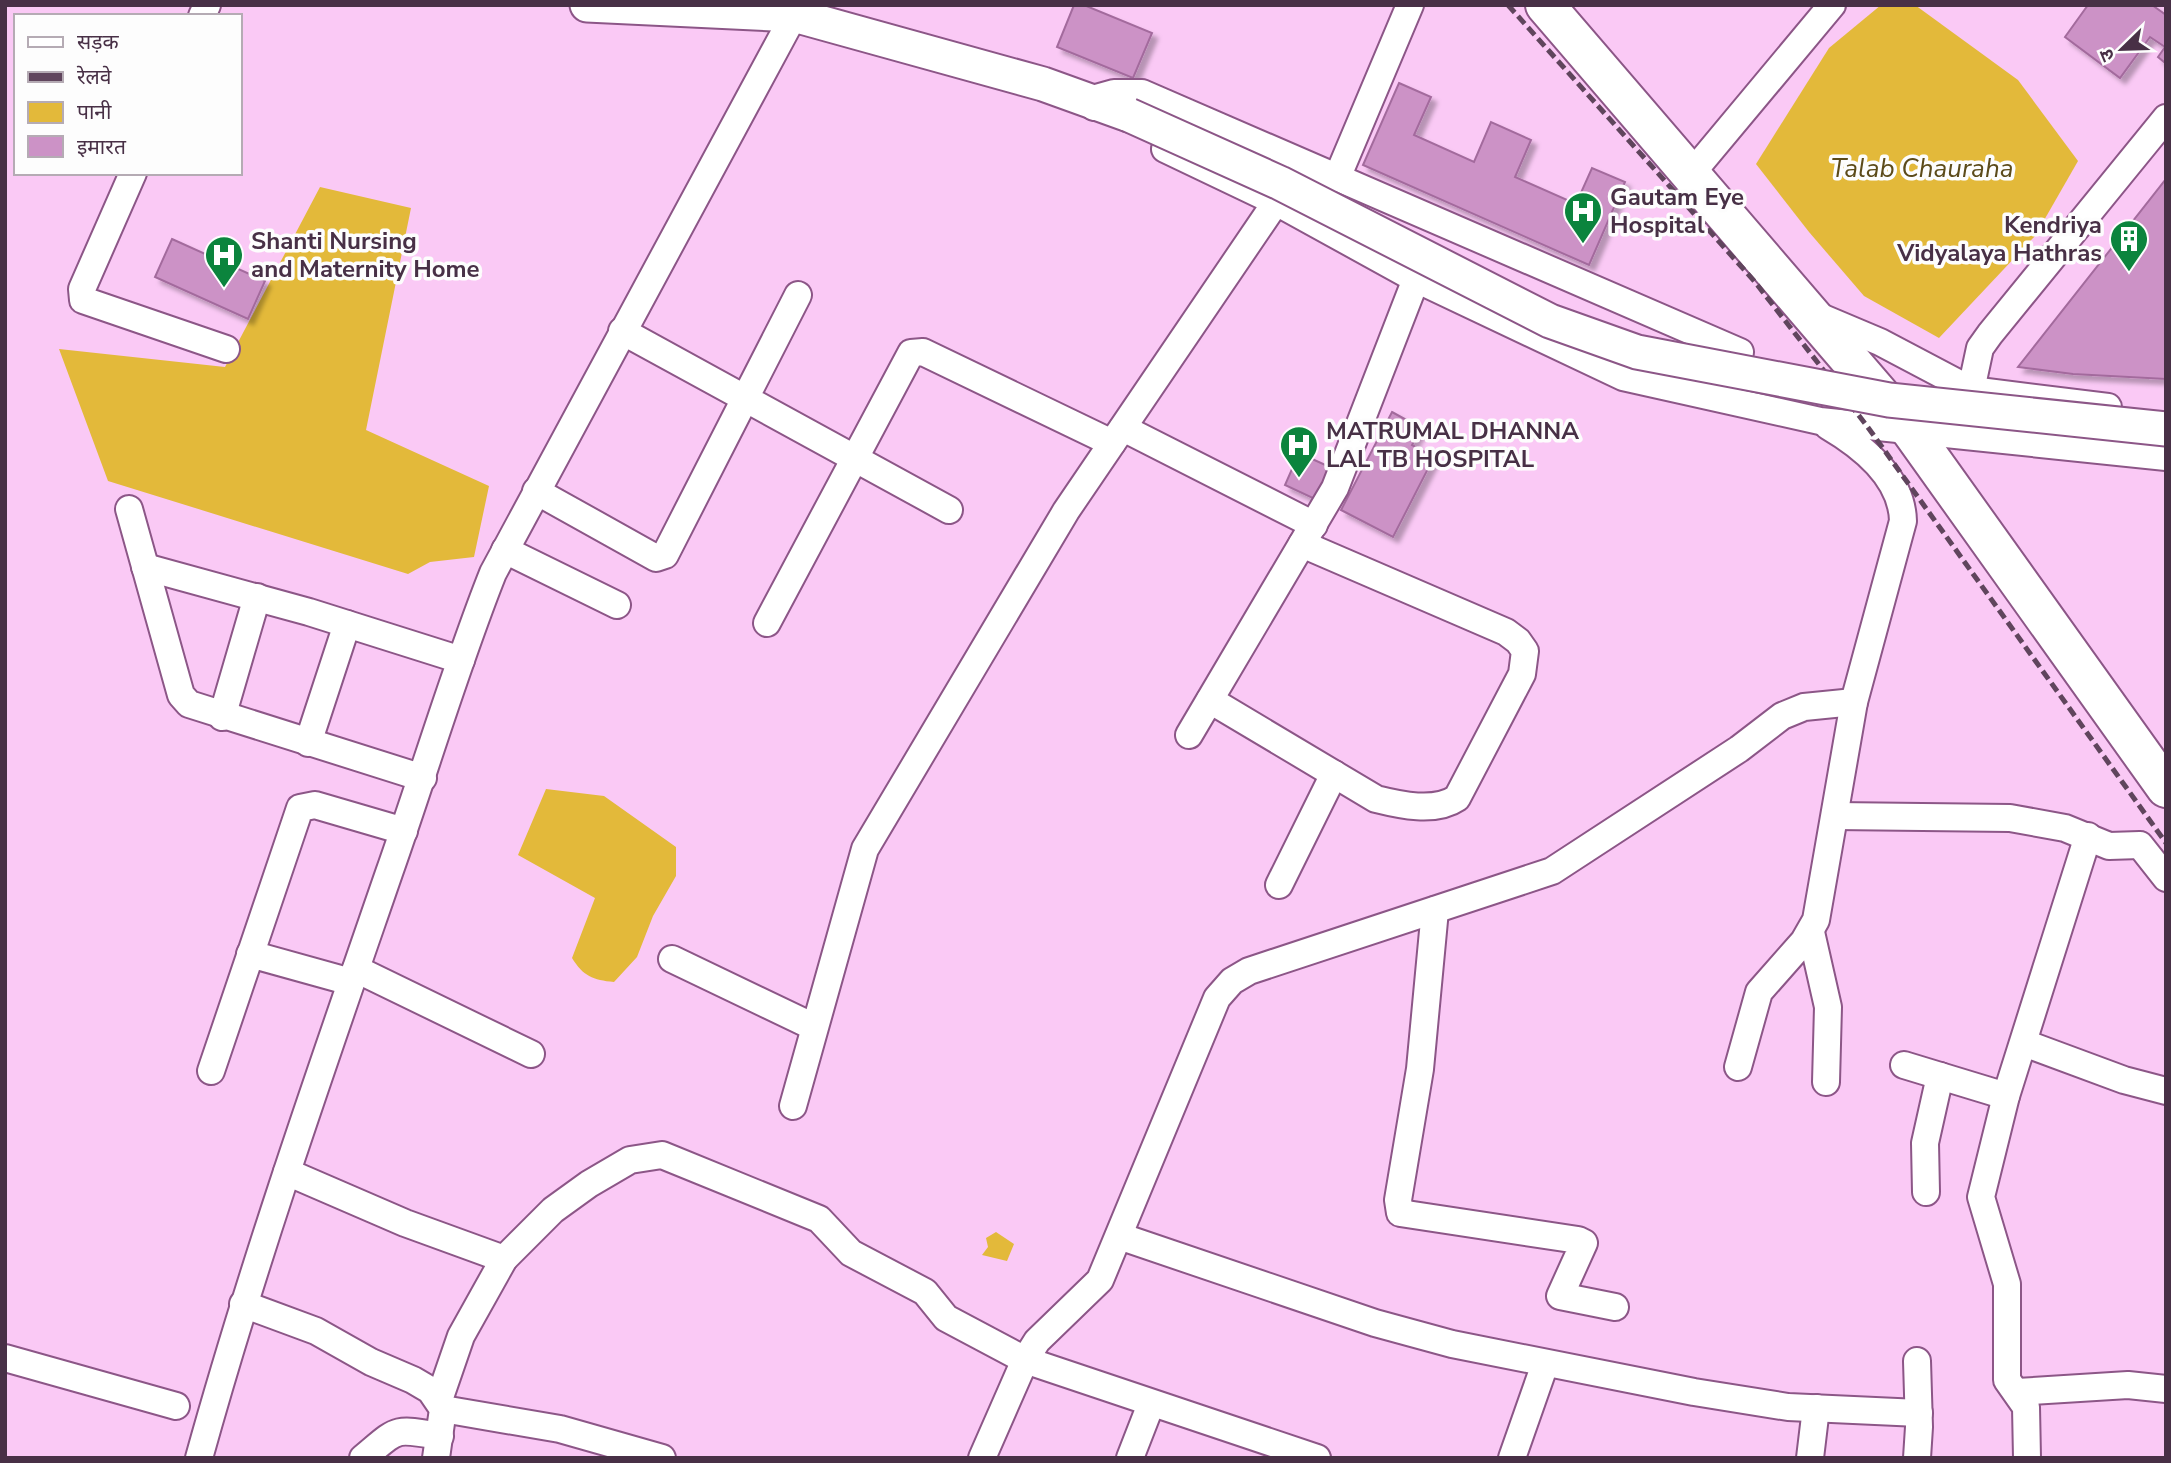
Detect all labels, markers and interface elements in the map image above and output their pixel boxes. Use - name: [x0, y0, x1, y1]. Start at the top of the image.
- legend: [14, 14, 242, 175]
- north arrow: [2087, 14, 2157, 84]
- text: सड़क: [77, 28, 119, 56]
- text: उ: [2093, 44, 2121, 65]
- text: रेलवे: [76, 63, 112, 91]
- text: पानी: [77, 98, 112, 126]
- text: इमारत: [77, 133, 127, 161]
- water label: Talab Chauraha: [1831, 151, 2013, 186]
- place label: Gautam Eye Hospital: [1610, 181, 1744, 241]
- hospital icon: Gautam Eye Hospital: [1562, 190, 1604, 245]
- place label: Kendriya Vidyalaya Hathras: [1896, 209, 2102, 269]
- building icon: Kendriya Vidyalaya Hathras: [2108, 218, 2150, 273]
- place label: Shanti Nursing and Maternity Home: [251, 225, 480, 285]
- hospital icon: Shanti Nursing and Maternity Home: [203, 234, 245, 289]
- place label: MATRUMAL DHANNA LAL TB HOSPITAL: [1326, 415, 1579, 475]
- hospital icon: MATRUMAL DHANNA LAL TB HOSPITAL: [1278, 424, 1320, 479]

